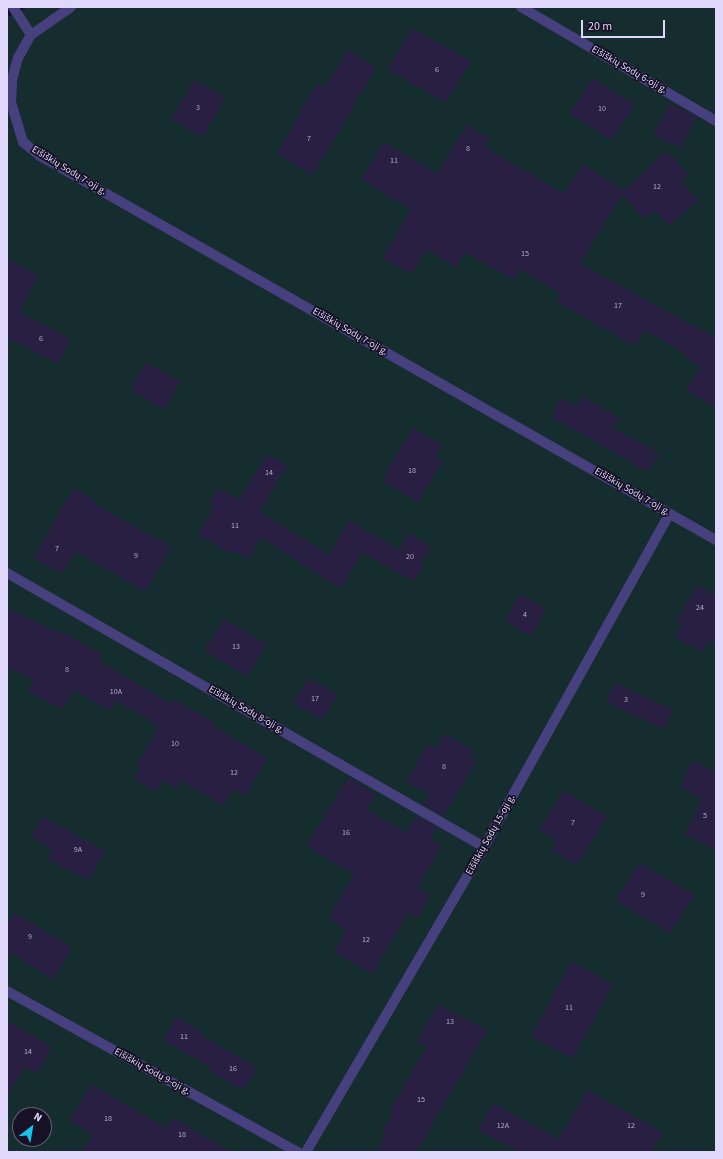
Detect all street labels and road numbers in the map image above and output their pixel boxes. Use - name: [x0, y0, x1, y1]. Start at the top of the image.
- street label: Eišiškių Sodų 6-oji g.: [589, 44, 669, 96]
- street label: Eišiškių Sodų 7-oji g.: [29, 144, 109, 198]
- street label: Eišiškių Sodų 7-oji g.: [310, 306, 390, 358]
- street label: Eišiškių Sodų 7-oji g.: [592, 466, 672, 518]
- street label: Eišiškių Sodų 8-oji g.: [206, 684, 286, 736]
- street label: Eišiškių Sodų 15-oji g.: [464, 793, 518, 877]
- street label: Eišiškių Sodų 9-oji g.: [112, 1046, 192, 1098]

